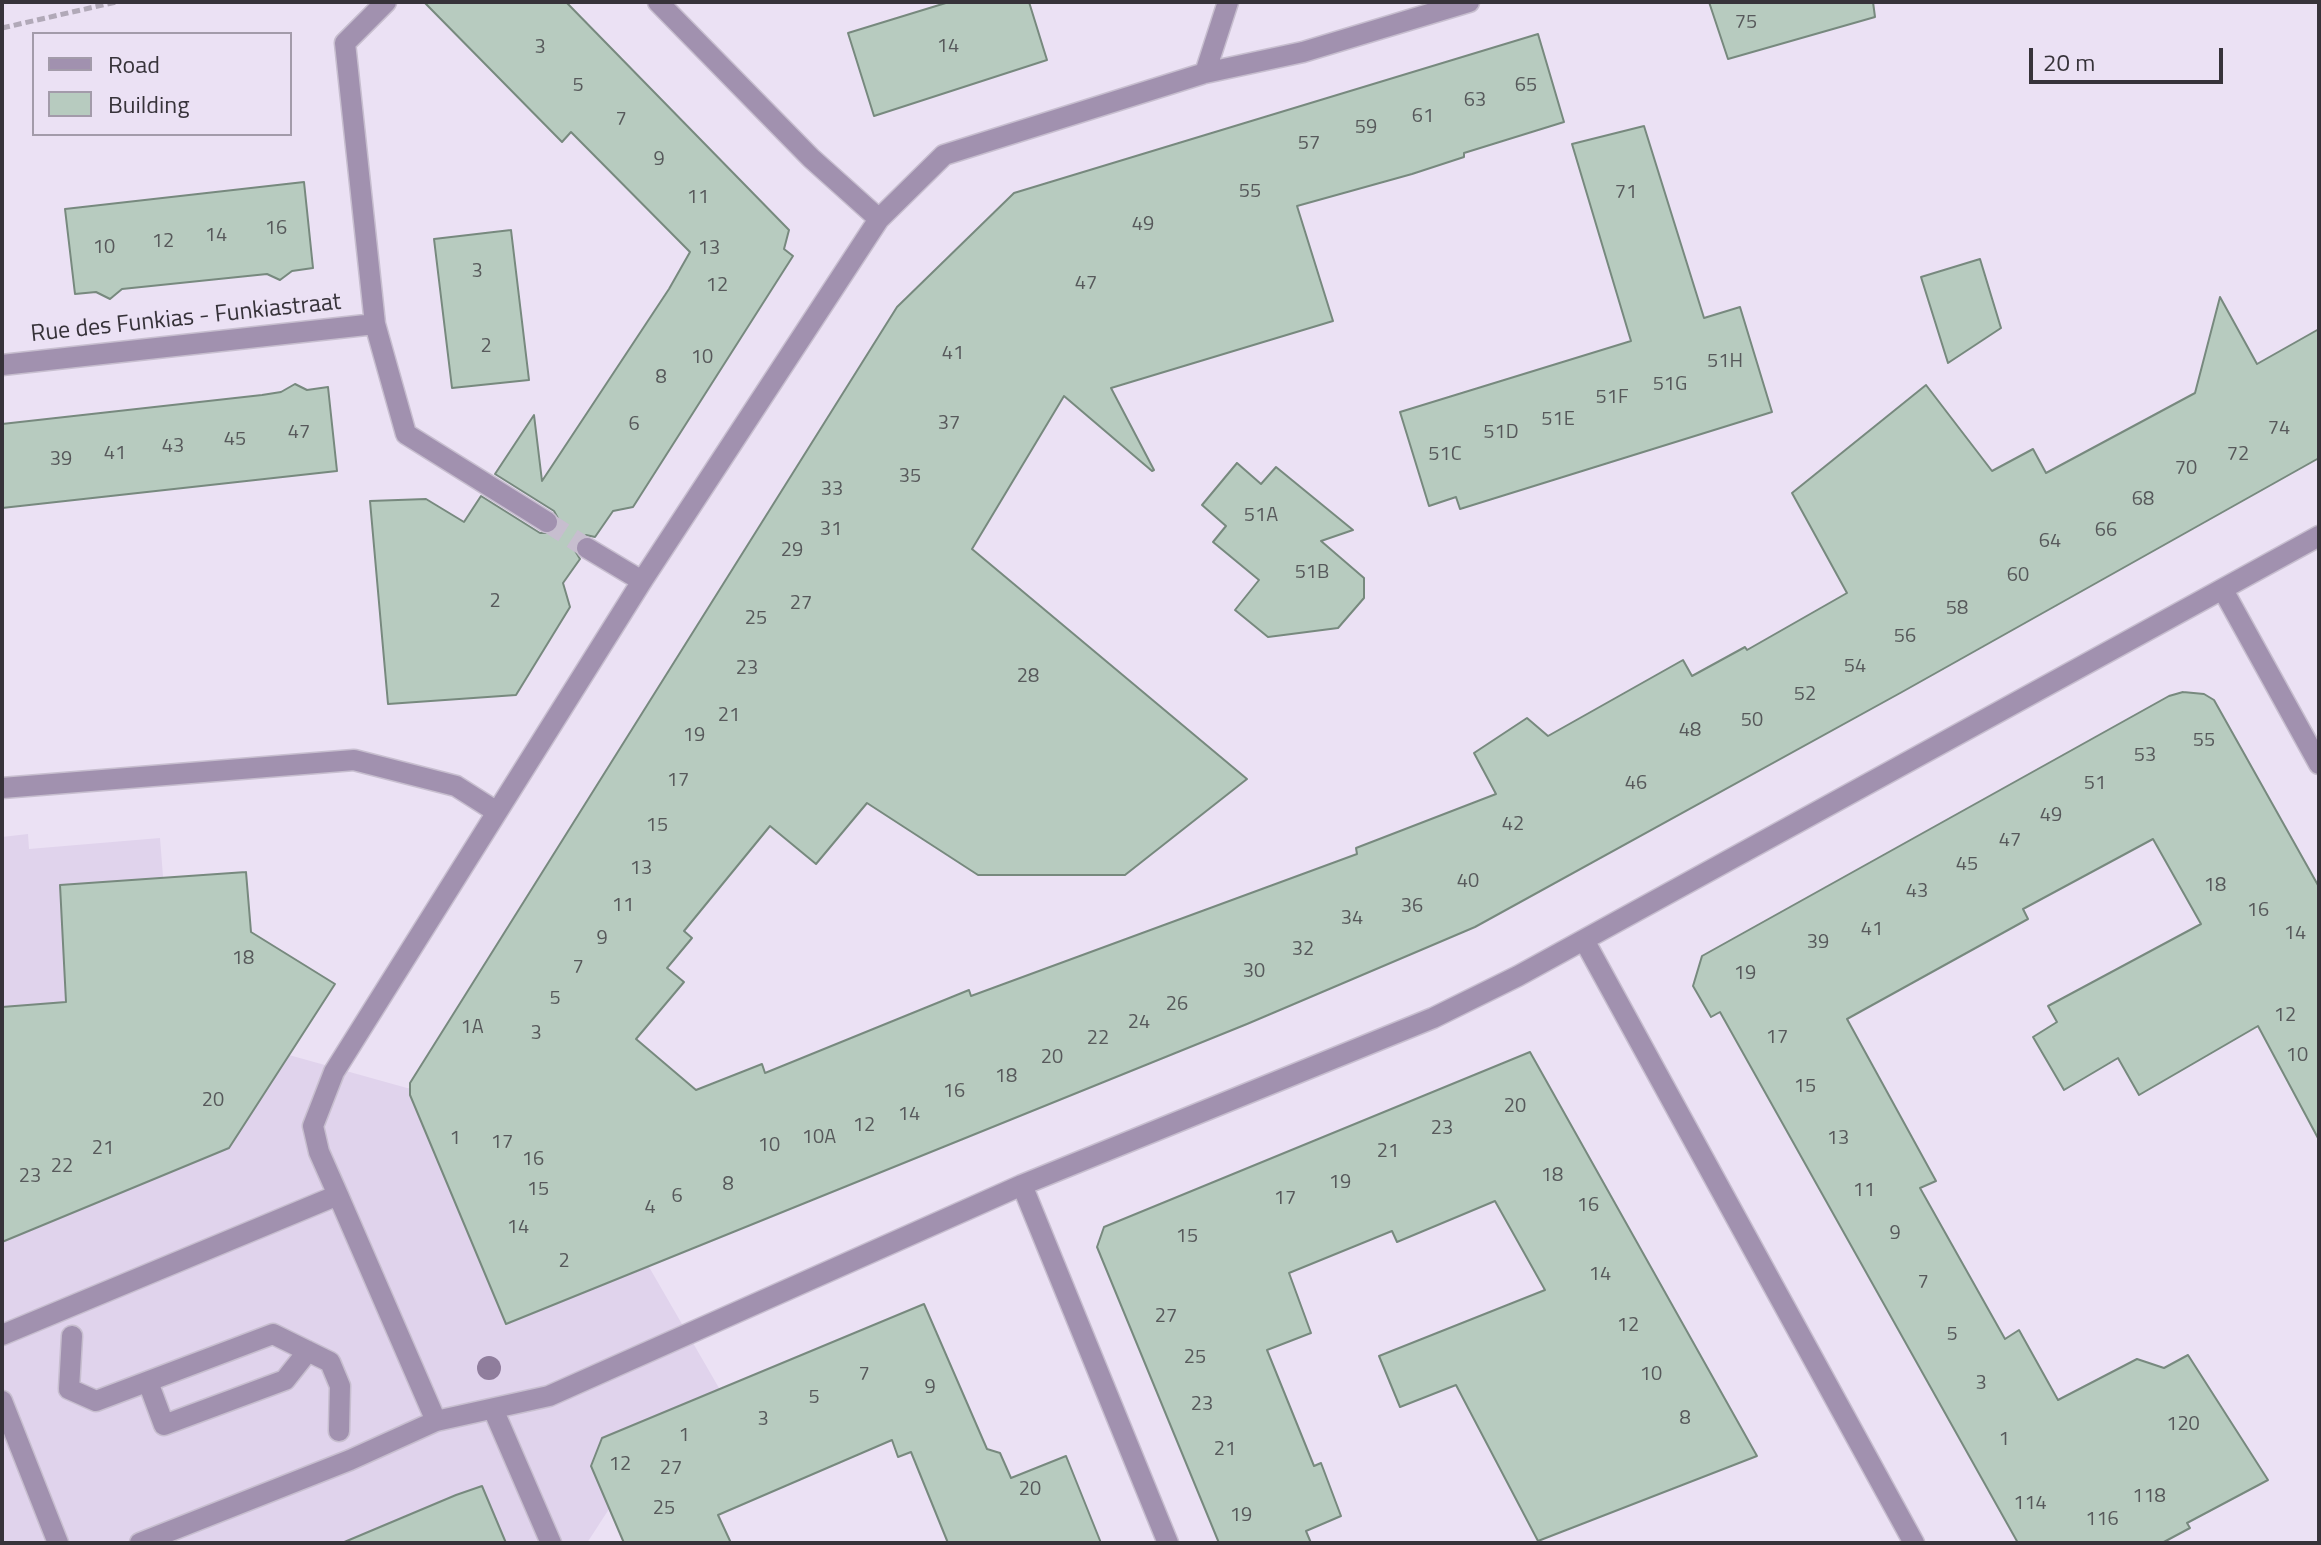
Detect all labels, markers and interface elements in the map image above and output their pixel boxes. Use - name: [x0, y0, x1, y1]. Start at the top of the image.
- house number: 75: [1735, 11, 1757, 35]
- legend: [32, 32, 292, 136]
- scale bar: [2033, 32, 2227, 82]
- house number: 14: [937, 35, 959, 59]
- house number: 3: [534, 36, 546, 60]
- text: 20 m: [2043, 44, 2095, 80]
- text: Road: [108, 46, 160, 82]
- house number: 5: [572, 74, 584, 98]
- house number: 65: [1515, 74, 1537, 98]
- text: Building: [108, 86, 190, 122]
- house number: 63: [1464, 89, 1486, 113]
- house number: 61: [1412, 105, 1434, 129]
- house number: 7: [615, 108, 627, 132]
- house number: 59: [1355, 116, 1377, 140]
- house number: 57: [1298, 132, 1320, 156]
- house number: 9: [653, 148, 665, 172]
- house number: 55: [1239, 180, 1261, 204]
- house number: 71: [1615, 181, 1637, 205]
- house number: 11: [687, 186, 709, 210]
- house number: 49: [1132, 213, 1154, 237]
- house number: 16: [265, 217, 287, 241]
- house number: 14: [205, 224, 227, 248]
- house number: 12: [152, 230, 174, 254]
- house number: 10: [93, 236, 115, 260]
- house number: 13: [698, 237, 720, 261]
- house number: 3: [471, 260, 483, 284]
- house number: 47: [1075, 272, 1097, 296]
- house number: 12: [706, 274, 728, 298]
- street label: Rue des Funkias - Funkiastraat: [29, 288, 343, 350]
- house number: 2: [480, 335, 492, 359]
- house number: 41: [942, 342, 964, 366]
- house number: 10: [691, 346, 713, 370]
- house number: 51H: [1707, 350, 1743, 374]
- house number: 8: [655, 366, 667, 390]
- house number: 51G: [1653, 373, 1687, 397]
- house number: 51F: [1596, 386, 1628, 410]
- house number: 51E: [1541, 408, 1575, 432]
- house number: 37: [938, 412, 960, 436]
- house number: 6: [628, 413, 640, 437]
- house number: 74: [2268, 417, 2290, 441]
- house number: 47: [288, 421, 310, 445]
- house number: 51D: [1483, 421, 1519, 445]
- house number: 45: [224, 428, 246, 452]
- house number: 43: [162, 435, 184, 459]
- house number: 41: [104, 442, 126, 466]
- house number: 51C: [1428, 443, 1462, 467]
- house number: 72: [2227, 443, 2249, 467]
- house number: 39: [50, 448, 72, 472]
- house number: 70: [2175, 457, 2197, 481]
- house number: 35: [899, 465, 921, 489]
- house number: 33: [821, 478, 843, 502]
- house number: 68: [2132, 488, 2154, 512]
- house number: 51A: [1244, 504, 1278, 528]
- house number: 31: [820, 518, 842, 542]
- house number: 66: [2095, 519, 2117, 543]
- house number: 64: [2039, 530, 2061, 554]
- house number: 29: [781, 539, 803, 563]
- house number: 51B: [1295, 561, 1329, 585]
- house number: 60: [2007, 564, 2029, 588]
- house number: 2: [489, 590, 501, 614]
- house number: 27: [790, 592, 812, 616]
- house number: 58: [1946, 597, 1968, 621]
- house number: 25: [745, 607, 767, 631]
- house number: 56: [1894, 625, 1916, 649]
- house number: 54: [1844, 655, 1866, 679]
- house number: 23: [736, 657, 758, 681]
- house number: 28: [1017, 665, 1039, 689]
- house number: 52: [1794, 683, 1816, 707]
- house number: 21: [718, 704, 740, 728]
- house number: 50: [1741, 709, 1763, 733]
- house number: 48: [1679, 719, 1701, 743]
- house number: 19: [683, 724, 705, 748]
- house number: 55: [2193, 729, 2215, 753]
- house number: 53: [2134, 744, 2156, 768]
- house number: 17: [667, 769, 689, 793]
- house number: 46: [1625, 772, 1647, 796]
- house number: 51: [2084, 772, 2106, 796]
- house number: 49: [2040, 804, 2062, 828]
- house number: 42: [1502, 813, 1524, 837]
- house number: 15: [646, 814, 668, 838]
- house number: 47: [1999, 829, 2021, 853]
- house number: 45: [1956, 853, 1978, 877]
- house number: 13: [630, 857, 652, 881]
- house number: 40: [1457, 870, 1479, 894]
- house number: 18: [2204, 874, 2226, 898]
- house number: 43: [1906, 880, 1928, 904]
- house number: 11: [612, 894, 634, 918]
- house number: 36: [1401, 895, 1423, 919]
- house number: 16: [2247, 899, 2269, 923]
- house number: 34: [1341, 907, 1363, 931]
- house number: 41: [1861, 918, 1883, 942]
- house number: 14: [2284, 922, 2306, 946]
- house number: 9: [596, 927, 608, 951]
- house number: 39: [1807, 931, 1829, 955]
- house number: 32: [1292, 938, 1314, 962]
- house number: 18: [232, 947, 254, 971]
- house number: 7: [572, 956, 584, 980]
- house number: 30: [1243, 960, 1265, 984]
- house number: 19: [1734, 962, 1756, 986]
- house number: 5: [549, 987, 561, 1011]
- house number: 26: [1166, 993, 1188, 1017]
- house number: 12: [2274, 1004, 2296, 1028]
- house number: 24: [1128, 1011, 1150, 1035]
- house number: 1A: [460, 1016, 484, 1040]
- house number: 3: [530, 1022, 542, 1046]
- house number: 17: [1766, 1026, 1788, 1050]
- house number: 22: [1087, 1027, 1109, 1051]
- house number: 10: [2286, 1044, 2308, 1068]
- house number: 20: [1041, 1046, 1063, 1070]
- house number: 18: [995, 1065, 1017, 1089]
- house number: 15: [1794, 1075, 1816, 1099]
- house number: 16: [943, 1080, 965, 1104]
- house number: 20: [202, 1089, 224, 1113]
- house number: 20: [1504, 1095, 1526, 1119]
- house number: 14: [898, 1103, 920, 1127]
- house number: 12: [853, 1114, 875, 1138]
- house number: 23: [1431, 1117, 1453, 1141]
- house number: 10A: [802, 1126, 836, 1150]
- house number: 1: [449, 1127, 461, 1151]
- house number: 13: [1827, 1127, 1849, 1151]
- house number: 17: [491, 1131, 513, 1155]
- house number: 10: [758, 1134, 780, 1158]
- house number: 21: [92, 1137, 114, 1161]
- house number: 21: [1377, 1140, 1399, 1164]
- house number: 16: [522, 1148, 544, 1172]
- house number: 22: [51, 1155, 73, 1179]
- house number: 18: [1541, 1164, 1563, 1188]
- house number: 23: [19, 1165, 41, 1189]
- house number: 19: [1329, 1171, 1351, 1195]
- house number: 8: [722, 1173, 734, 1197]
- house number: 15: [527, 1178, 549, 1202]
- house number: 11: [1853, 1179, 1875, 1203]
- house number: 6: [671, 1185, 683, 1209]
- house number: 17: [1274, 1187, 1296, 1211]
- house number: 16: [1577, 1194, 1599, 1218]
- house number: 4: [644, 1196, 656, 1220]
- house number: 14: [507, 1216, 529, 1240]
- house number: 9: [1889, 1222, 1901, 1246]
- house number: 15: [1176, 1225, 1198, 1249]
- house number: 2: [558, 1250, 570, 1274]
- house number: 14: [1589, 1263, 1611, 1287]
- house number: 7: [1917, 1271, 1929, 1295]
- house number: 27: [1155, 1305, 1177, 1329]
- house number: 12: [1617, 1314, 1639, 1338]
- house number: 5: [1946, 1323, 1958, 1347]
- house number: 25: [1184, 1346, 1206, 1370]
- house number: 7: [858, 1363, 870, 1387]
- house number: 10: [1640, 1363, 1662, 1387]
- house number: 3: [1975, 1372, 1987, 1396]
- house number: 9: [924, 1376, 936, 1400]
- house number: 5: [808, 1386, 820, 1410]
- house number: 23: [1191, 1393, 1213, 1417]
- house number: 8: [1679, 1407, 1691, 1431]
- house number: 3: [757, 1408, 769, 1432]
- house number: 120: [2166, 1413, 2200, 1437]
- house number: 1: [678, 1424, 690, 1448]
- house number: 1: [1998, 1428, 2010, 1452]
- house number: 21: [1214, 1438, 1236, 1462]
- house number: 12: [609, 1453, 631, 1477]
- house number: 27: [660, 1457, 682, 1481]
- house number: 20: [1019, 1478, 1041, 1502]
- house number: 118: [2132, 1485, 2166, 1509]
- house number: 114: [2013, 1492, 2047, 1516]
- house number: 25: [653, 1497, 675, 1521]
- house number: 19: [1230, 1504, 1252, 1528]
- house number: 116: [2085, 1508, 2119, 1532]

